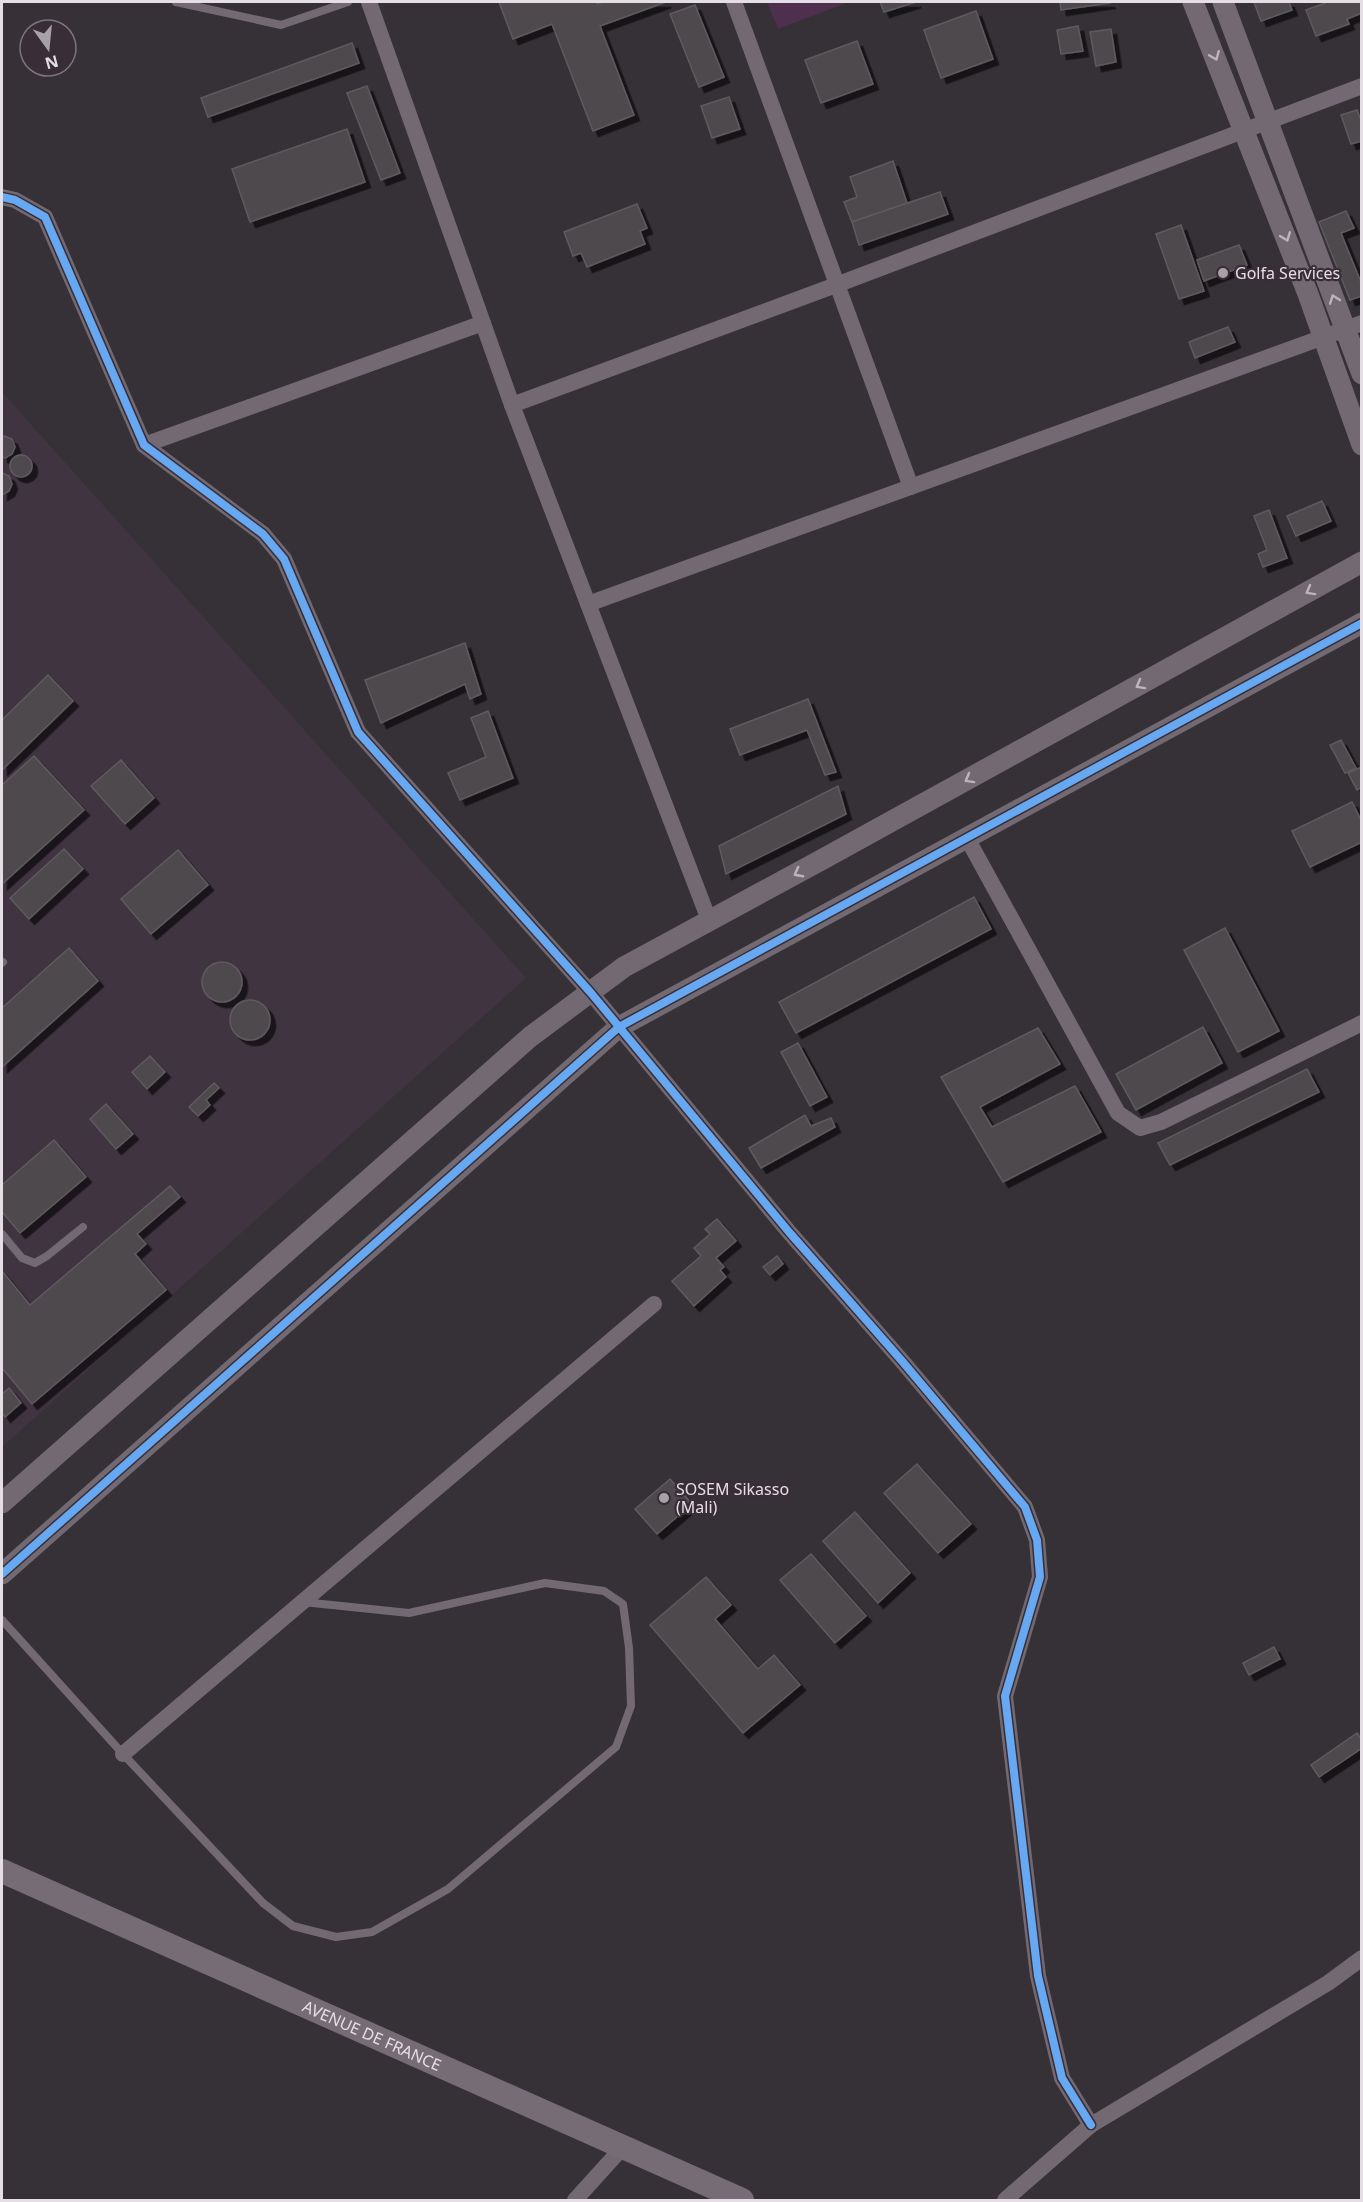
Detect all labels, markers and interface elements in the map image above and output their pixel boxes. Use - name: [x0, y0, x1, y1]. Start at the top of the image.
- north arrow: [18, 18, 78, 78]
- text: N: [43, 50, 61, 75]
- one-way arrow: [1208, 50, 1220, 61]
- one-way arrow: [1279, 231, 1291, 242]
- place label: Golfa Services: [1235, 262, 1340, 284]
- marker: Golfa Services: [1216, 266, 1230, 280]
- one-way arrow: [1329, 295, 1341, 306]
- one-way arrow: [1306, 584, 1316, 595]
- one-way arrow: [1135, 678, 1146, 689]
- one-way arrow: [965, 772, 975, 783]
- one-way arrow: [794, 866, 804, 877]
- place label: SOSEM Sikasso (Mali): [676, 1478, 789, 1518]
- marker: SOSEM Sikasso (Mali): [657, 1491, 671, 1505]
- street label: AVENUE DE FRANCE: [299, 1995, 445, 2076]

